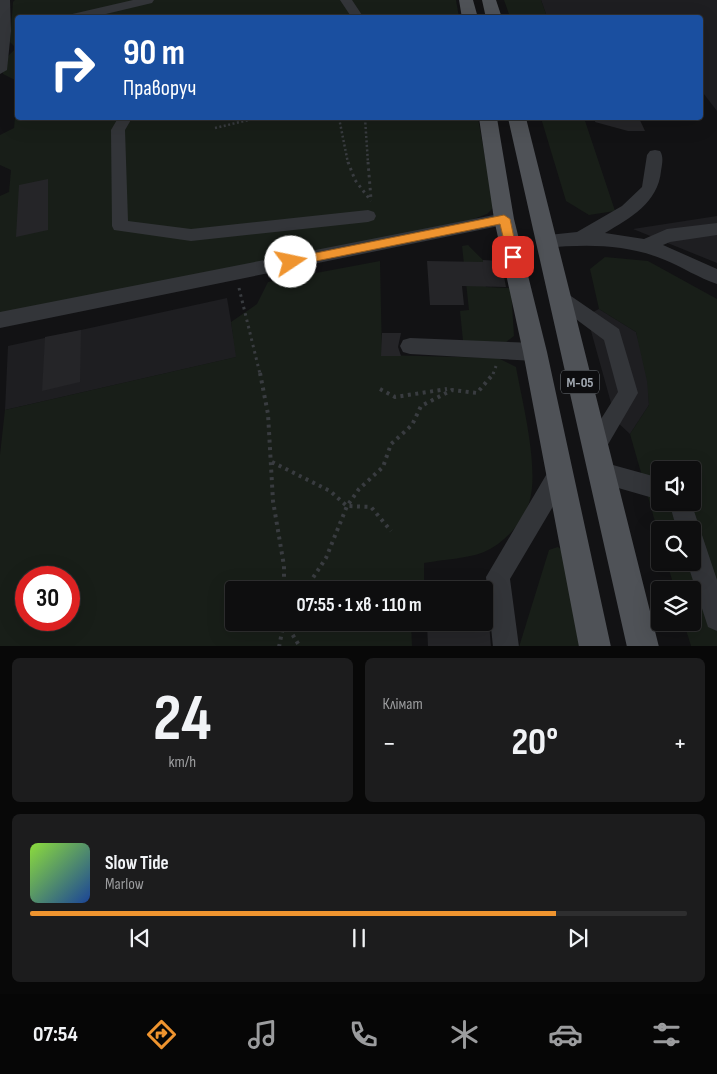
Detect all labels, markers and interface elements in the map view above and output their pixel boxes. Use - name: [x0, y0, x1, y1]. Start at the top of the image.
- text: 90 m: [123, 32, 185, 75]
- icon: right: [40, 35, 105, 100]
- text: Праворуч: [123, 75, 196, 102]
- position arrow: [264, 235, 316, 287]
- pin: [492, 236, 534, 278]
- icon: arrive: [499, 243, 527, 271]
- road number: М-05: [561, 371, 599, 394]
- map controls: [651, 461, 701, 631]
- button: sound: [651, 461, 701, 511]
- button: search: [651, 521, 701, 571]
- speed limit sign: 30: [15, 566, 80, 631]
- button: layers: [651, 581, 701, 631]
- text: 07:55 · 1 хв · 110 m: [296, 594, 422, 617]
- text: 24: [153, 681, 211, 759]
- text: Клімат: [383, 695, 423, 714]
- text: 20°: [511, 720, 558, 765]
- text: −: [383, 727, 396, 760]
- text: +: [673, 727, 687, 760]
- text: km/h: [168, 753, 196, 772]
- text: Slow Tide: [105, 852, 169, 875]
- text: Marlow: [105, 875, 144, 894]
- icon: previous: [126, 924, 154, 952]
- icon: pause: [345, 924, 373, 952]
- icon: next: [564, 924, 592, 952]
- icon: directions: [144, 1017, 179, 1052]
- icon: music: [245, 1017, 280, 1052]
- icon: phone: [346, 1017, 381, 1052]
- icon: climate: [447, 1017, 482, 1052]
- icon: car: [548, 1017, 583, 1052]
- icon: filters: [649, 1017, 684, 1052]
- text: 07:54: [33, 1021, 78, 1048]

